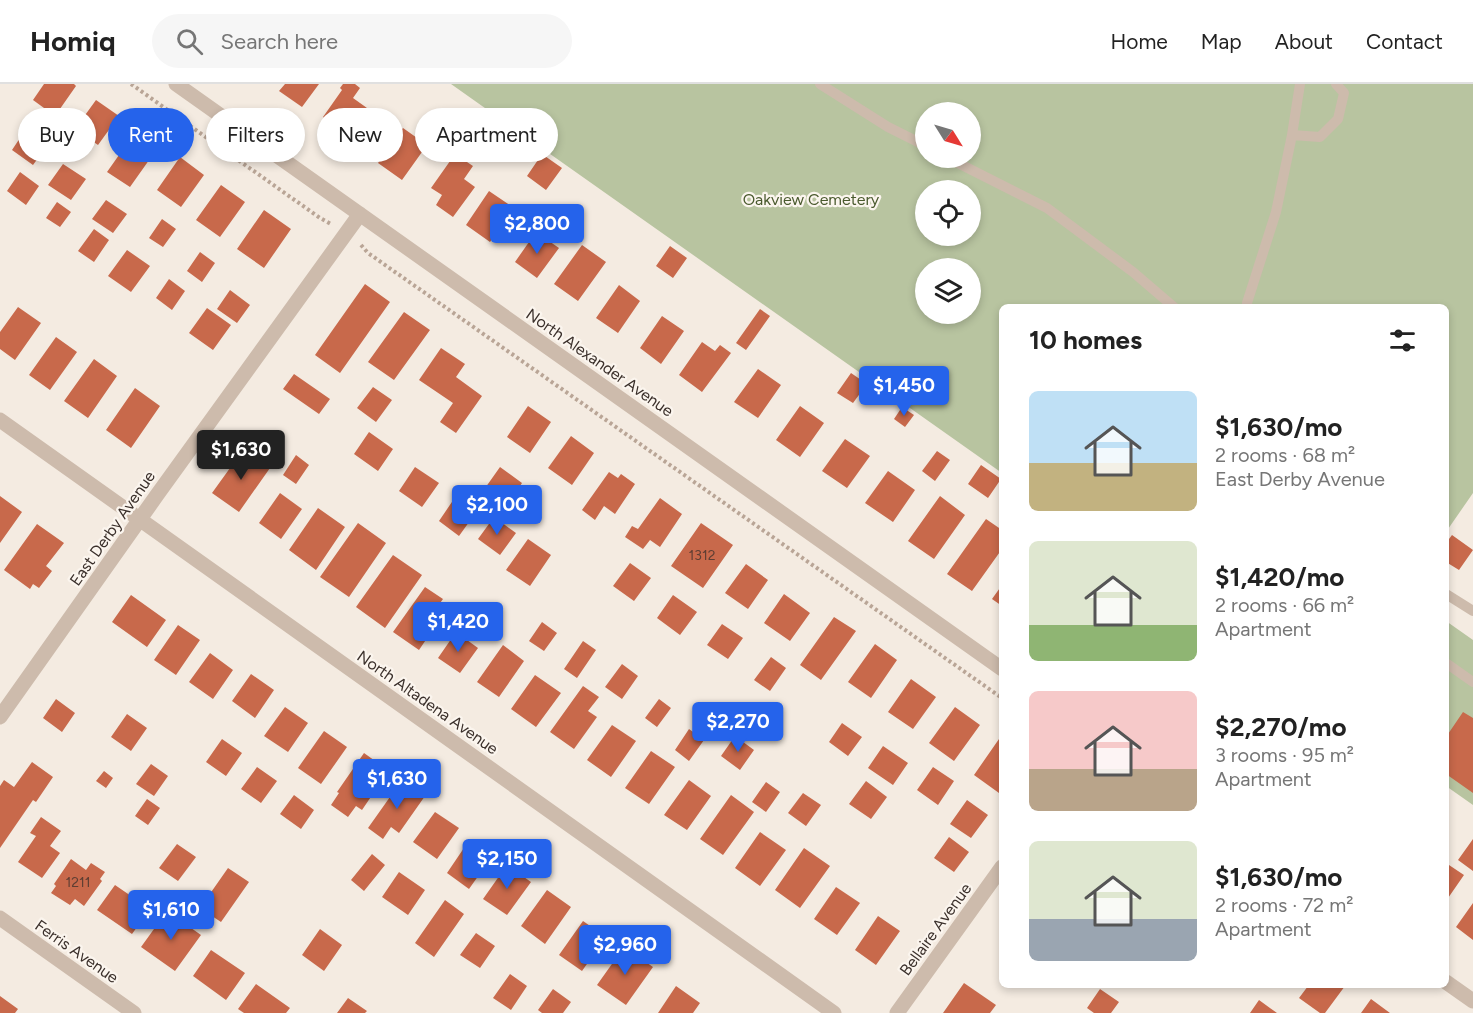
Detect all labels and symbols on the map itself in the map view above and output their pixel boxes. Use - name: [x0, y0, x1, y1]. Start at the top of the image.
- north arrow: [915, 102, 981, 168]
- park label: Oakview Cemetery: [743, 190, 880, 209]
- pin: $2,800: [488, 204, 586, 255]
- street label: North Alexander Avenue: [523, 304, 677, 421]
- pin: $1,450: [855, 366, 953, 417]
- pin: $1,630: [192, 430, 290, 481]
- street label: East Derby Avenue: [66, 467, 159, 589]
- pin: $2,100: [448, 485, 546, 536]
- house number: 1312: [688, 547, 716, 564]
- pin: $1,420: [409, 602, 507, 653]
- street label: North Altadena Avenue: [354, 647, 502, 758]
- pin: $2,270: [689, 702, 787, 753]
- pin: $1,630: [348, 759, 446, 810]
- pin: $2,150: [458, 839, 556, 890]
- house number: 1211: [65, 874, 91, 891]
- street label: Bellaire Avenue: [895, 879, 975, 979]
- pin: $1,610: [122, 890, 220, 941]
- street label: Ferris Avenue: [31, 916, 122, 987]
- pin: $2,960: [576, 925, 674, 976]

